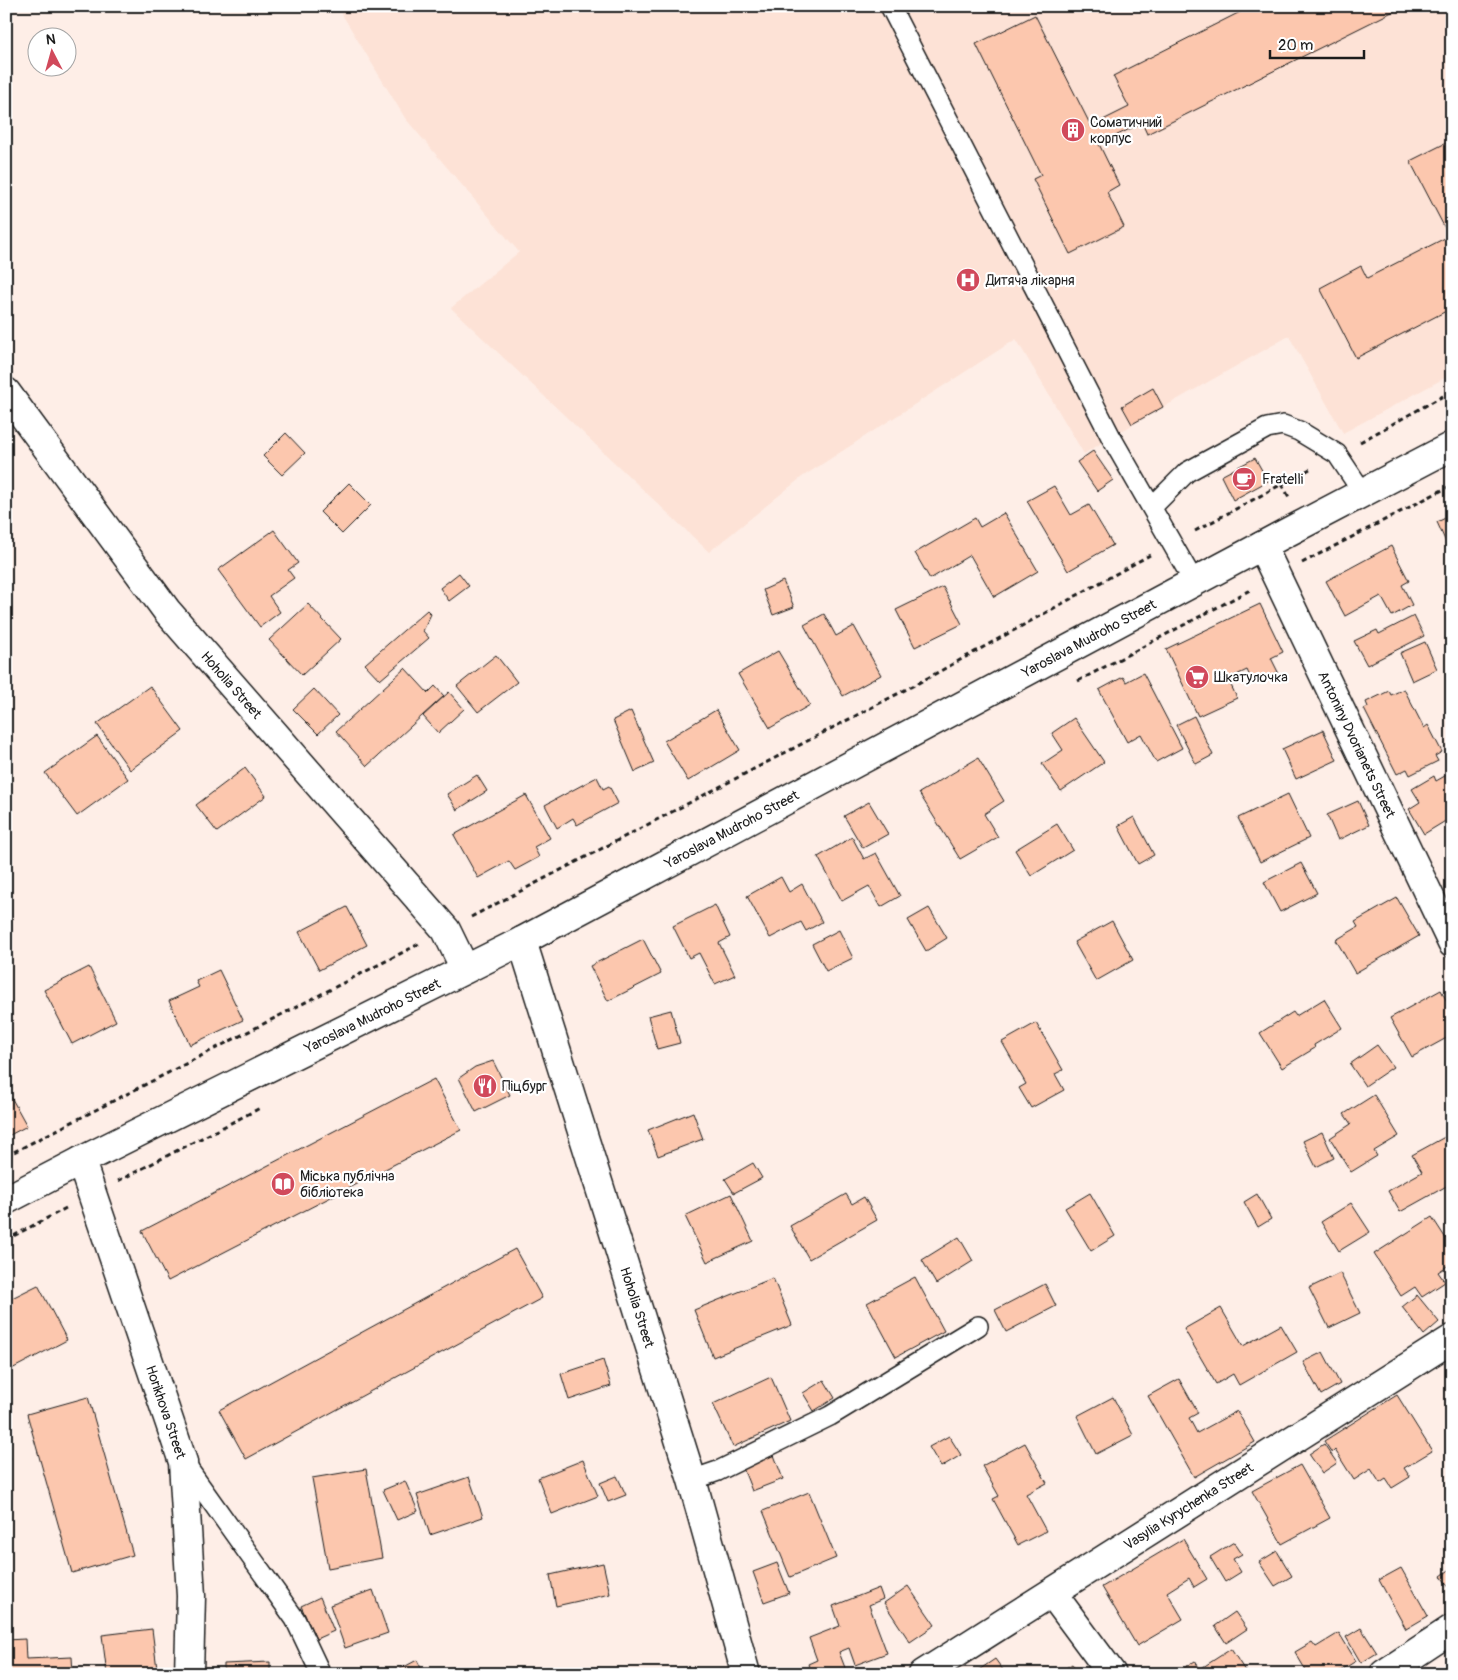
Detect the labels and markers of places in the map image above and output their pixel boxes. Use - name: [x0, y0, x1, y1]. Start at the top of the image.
- place label: Соматичний корпус: [1090, 114, 1162, 147]
- building icon: Соматичний корпус: [1060, 117, 1086, 143]
- hospital icon: Дитяча лікарня: [955, 267, 981, 293]
- place label: Дитяча лікарня: [985, 272, 1075, 289]
- cafe icon: Fratelli: [1231, 466, 1257, 492]
- place label: Fratelli: [1262, 471, 1304, 488]
- supermarket icon: Шкатулочка: [1184, 664, 1210, 690]
- place label: Шкатулочка: [1214, 669, 1288, 686]
- restaurant icon: Піцбург: [472, 1073, 498, 1099]
- place label: Піцбург: [502, 1078, 547, 1095]
- place label: Міська публічна бібліотека: [300, 1168, 394, 1201]
- library icon: Міська публічна бібліотека: [270, 1171, 296, 1197]

